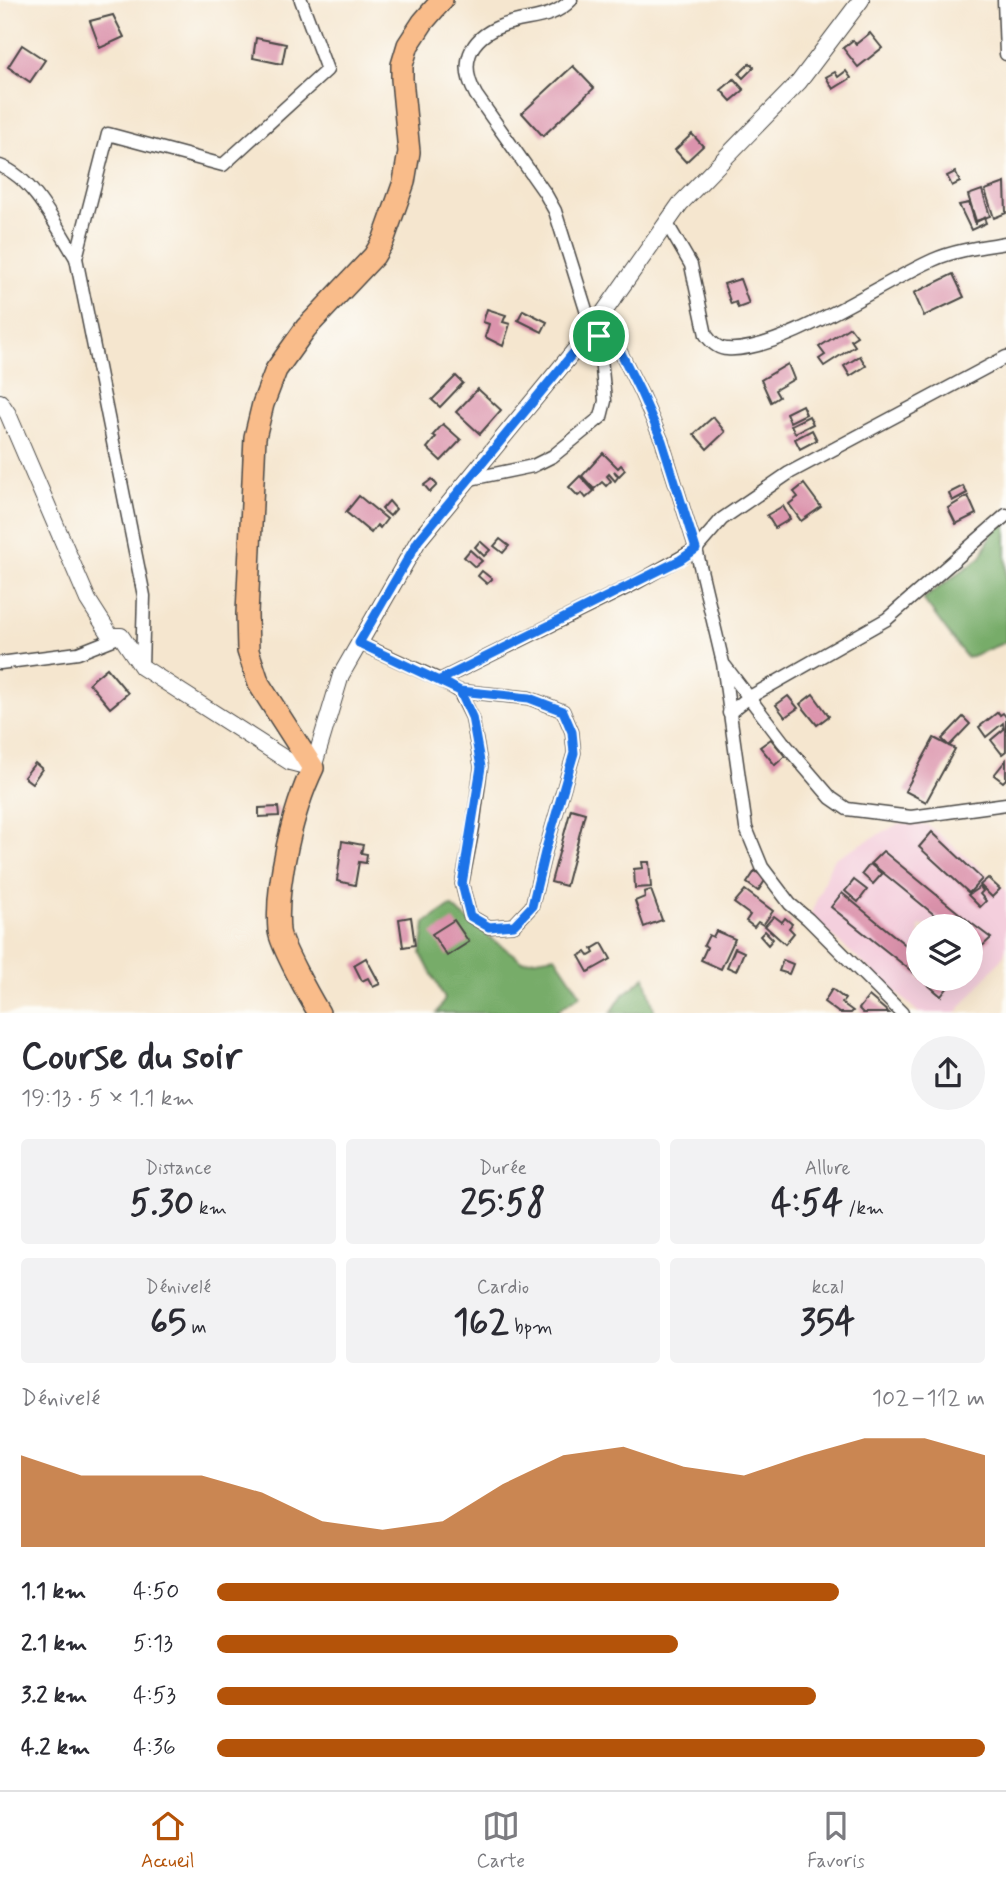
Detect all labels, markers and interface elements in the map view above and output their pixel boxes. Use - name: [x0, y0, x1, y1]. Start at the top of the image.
- pin: [569, 306, 629, 366]
- icon: arrive: [580, 317, 618, 355]
- map controls: [906, 914, 983, 991]
- button: layers: [906, 914, 983, 991]
- text: Course du soir: [21, 1033, 242, 1082]
- button: share: [911, 1036, 985, 1110]
- text: 19:13 · 5 × 1.1 km: [21, 1084, 194, 1114]
- text: Distance: [145, 1156, 212, 1181]
- text: Durée: [479, 1156, 527, 1181]
- text: Allure: [805, 1156, 850, 1181]
- text: 5.30: [130, 1181, 194, 1227]
- text: 25:58: [460, 1181, 546, 1227]
- text: 4:54: [771, 1181, 843, 1227]
- text: km: [194, 1196, 227, 1221]
- text: /km: [843, 1196, 884, 1221]
- text: Dénivelé: [146, 1275, 211, 1300]
- text: Cardio: [477, 1275, 529, 1300]
- text: kcal: [812, 1275, 844, 1300]
- text: 65: [150, 1300, 186, 1346]
- text: 162: [453, 1300, 509, 1346]
- text: 354: [800, 1300, 855, 1346]
- text: m: [186, 1315, 207, 1340]
- text: bpm: [509, 1315, 553, 1340]
- text: Dénivelé: [21, 1384, 100, 1414]
- text: 102–112 m: [872, 1384, 985, 1414]
- text: 1.1 km: [21, 1577, 86, 1607]
- text: 4:50: [133, 1577, 179, 1607]
- text: 2.1 km: [21, 1629, 87, 1659]
- text: 5:13: [133, 1629, 173, 1659]
- text: 3.2 km: [21, 1681, 87, 1711]
- text: 4:53: [133, 1681, 176, 1711]
- text: 4.2 km: [21, 1733, 90, 1763]
- text: 4:36: [133, 1733, 176, 1763]
- tab: Accueil: [141, 1807, 194, 1874]
- tab: Carte: [476, 1807, 525, 1874]
- tab: Favoris: [807, 1807, 865, 1874]

